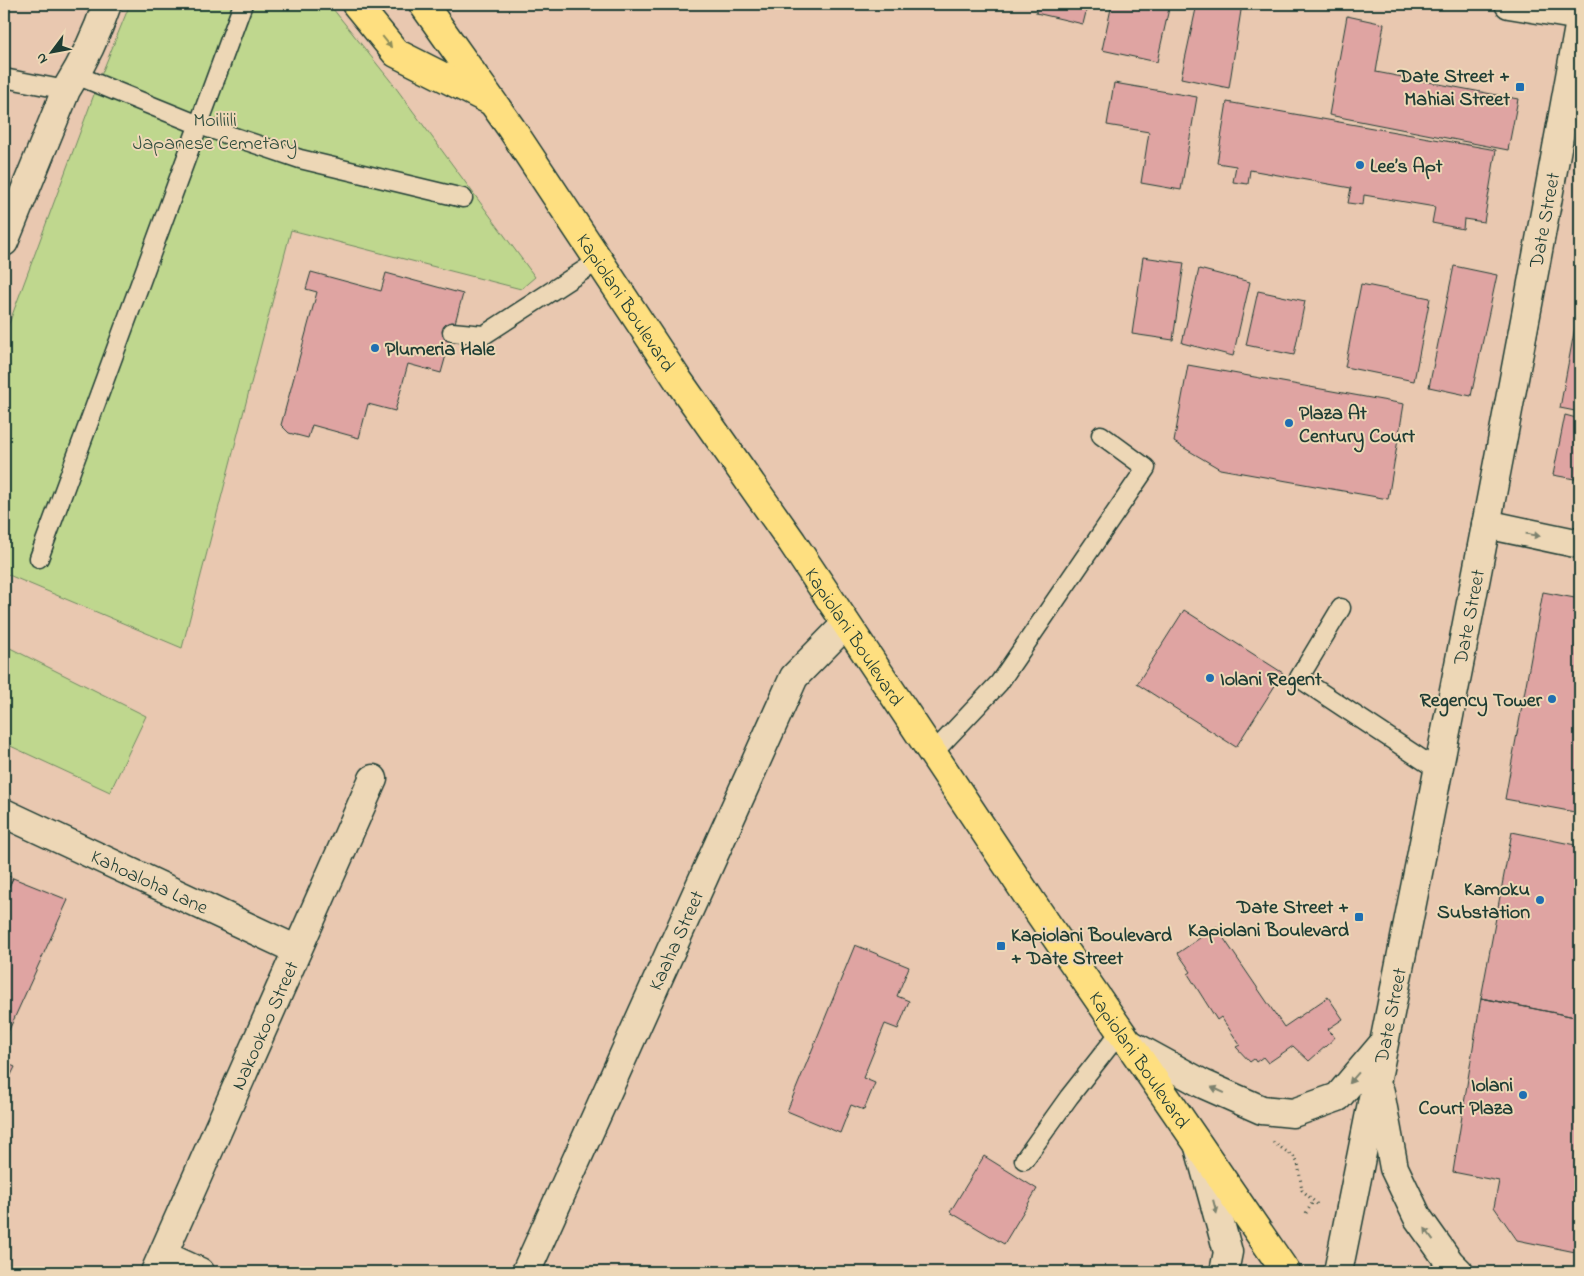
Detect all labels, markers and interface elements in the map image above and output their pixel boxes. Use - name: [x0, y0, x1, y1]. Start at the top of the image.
- north arrow: [28, 28, 78, 78]
- one-way arrow: [381, 35, 392, 48]
- text: N: [31, 49, 54, 68]
- place label: Date Street + Mahiai Street: [1397, 63, 1510, 115]
- marker: Date Street + Mahiai Street: [1514, 81, 1526, 93]
- park label: Moiliili Japanese Cemetary: [133, 107, 297, 159]
- place label: Lee’s Apt: [1370, 153, 1443, 182]
- marker: Lee’s Apt: [1354, 159, 1366, 171]
- street label: Date Street: [1523, 170, 1569, 272]
- street label: Kapiolani Boulevard: [568, 228, 681, 379]
- place label: Plumeria Hale: [385, 336, 496, 365]
- marker: Plumeria Hale: [369, 342, 381, 354]
- place label: Plaza At Century Court: [1299, 400, 1415, 453]
- marker: Plaza At Century Court: [1283, 417, 1295, 429]
- one-way arrow: [1525, 531, 1541, 539]
- street label: Kapiolani Boulevard: [796, 563, 910, 713]
- street label: Date Street: [1447, 567, 1494, 669]
- place label: Iolani Regent: [1220, 666, 1322, 696]
- marker: Iolani Regent: [1204, 672, 1216, 684]
- place label: Regency Tower: [1420, 687, 1543, 717]
- marker: Regency Tower: [1546, 693, 1558, 705]
- street label: Kahoaloha Lane: [85, 843, 212, 923]
- place label: Kamoku Substation: [1437, 876, 1530, 928]
- street label: Kaaha Street: [643, 886, 713, 996]
- place label: Date Street + Kapiolani Boulevard: [1188, 894, 1350, 946]
- marker: Kamoku Substation: [1534, 894, 1546, 906]
- marker: Date Street + Kapiolani Boulevard: [1353, 911, 1365, 923]
- place label: Kapiolani Boulevard + Date Street: [1011, 922, 1173, 974]
- marker: Kapiolani Boulevard + Date Street: [995, 940, 1007, 952]
- street label: Nakookoo Street: [225, 957, 308, 1095]
- street label: Date Street: [1368, 965, 1416, 1067]
- street label: Kapiolani Boulevard: [1080, 986, 1195, 1135]
- one-way arrow: [1348, 1072, 1359, 1085]
- place label: Iolani Court Plaza: [1419, 1072, 1513, 1124]
- one-way arrow: [1211, 1086, 1225, 1094]
- marker: Iolani Court Plaza: [1517, 1089, 1529, 1101]
- one-way arrow: [1212, 1200, 1220, 1215]
- one-way arrow: [1424, 1227, 1434, 1241]

